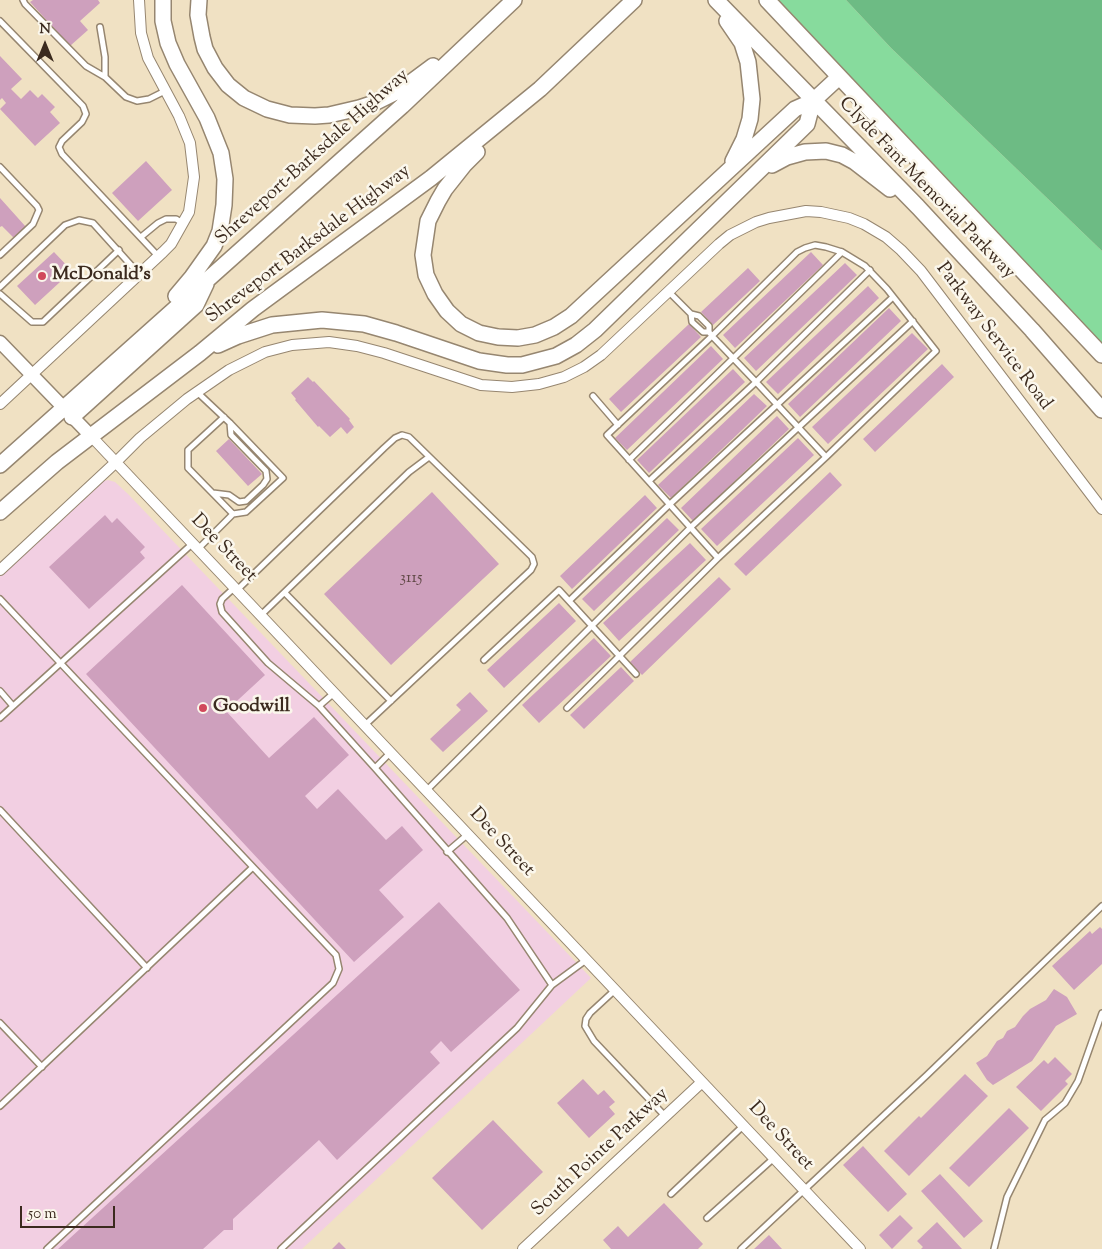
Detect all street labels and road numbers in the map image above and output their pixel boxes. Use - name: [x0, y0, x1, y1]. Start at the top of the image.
- street label: Shreveport-Barksdale Highway: [212, 65, 414, 251]
- street label: Clyde Fant Memorial Parkway: [833, 93, 1019, 285]
- street label: Shreveport Barksdale Highway: [202, 161, 416, 329]
- street label: Parkway Service Road: [930, 259, 1056, 415]
- street label: Dee Street: [185, 510, 261, 588]
- street label: Dee Street: [463, 804, 539, 882]
- street label: South Pointe Parkway: [528, 1084, 674, 1222]
- street label: Dee Street: [742, 1098, 818, 1176]

